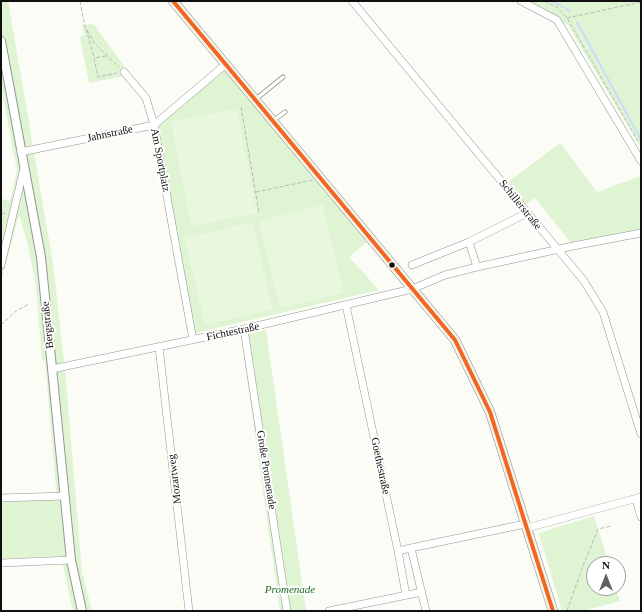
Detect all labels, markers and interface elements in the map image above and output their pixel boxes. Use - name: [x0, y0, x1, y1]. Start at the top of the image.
- street label: Jahnstraße: [86, 123, 134, 145]
- street label: Am Sportplatz: [147, 127, 173, 193]
- street label: Schillerstraße: [496, 177, 544, 233]
- unlabelled marker: [387, 260, 397, 270]
- street label: Bergstraße: [39, 301, 57, 349]
- street label: Fichtestraße: [205, 320, 261, 344]
- street label: Große Promenade: [253, 430, 279, 510]
- street label: Goethestraße: [368, 436, 392, 496]
- street label: Mozartweg: [165, 453, 185, 505]
- north arrow: [586, 556, 626, 596]
- text: N: [602, 559, 610, 571]
- park label: Promenade: [265, 583, 315, 597]

